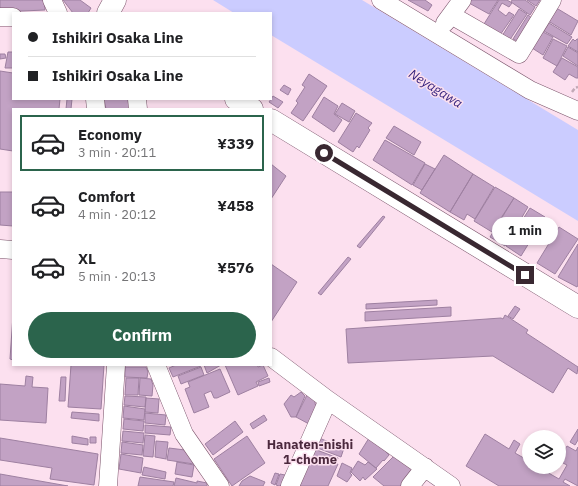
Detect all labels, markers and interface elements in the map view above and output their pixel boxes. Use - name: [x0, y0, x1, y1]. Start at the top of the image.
- text: Ishikiri Osaka Line: [52, 28, 183, 47]
- water label: Neyagawa: [406, 65, 466, 112]
- text: Ishikiri Osaka Line: [52, 66, 183, 85]
- icon: car: [30, 125, 66, 161]
- text: Economy: [78, 125, 142, 144]
- text: ¥339: [217, 134, 254, 153]
- text: 3 min · 20:11: [78, 144, 156, 161]
- route start: [315, 144, 333, 162]
- icon: car: [30, 187, 66, 223]
- text: Comfort: [78, 187, 135, 206]
- text: ¥458: [217, 196, 254, 215]
- text: 4 min · 20:12: [78, 206, 156, 223]
- callout: 1 min: [492, 217, 558, 245]
- text: 1 min: [508, 222, 542, 239]
- icon: car: [30, 249, 66, 285]
- text: XL: [78, 249, 96, 268]
- text: ¥576: [217, 258, 254, 277]
- route end: [516, 266, 534, 284]
- text: 5 min · 20:13: [78, 268, 156, 285]
- button: Confirm: [28, 312, 256, 358]
- map controls: [522, 430, 566, 474]
- button: layers: [522, 430, 566, 474]
- district label: Hanaten-nishi 1-chome: [267, 436, 353, 468]

